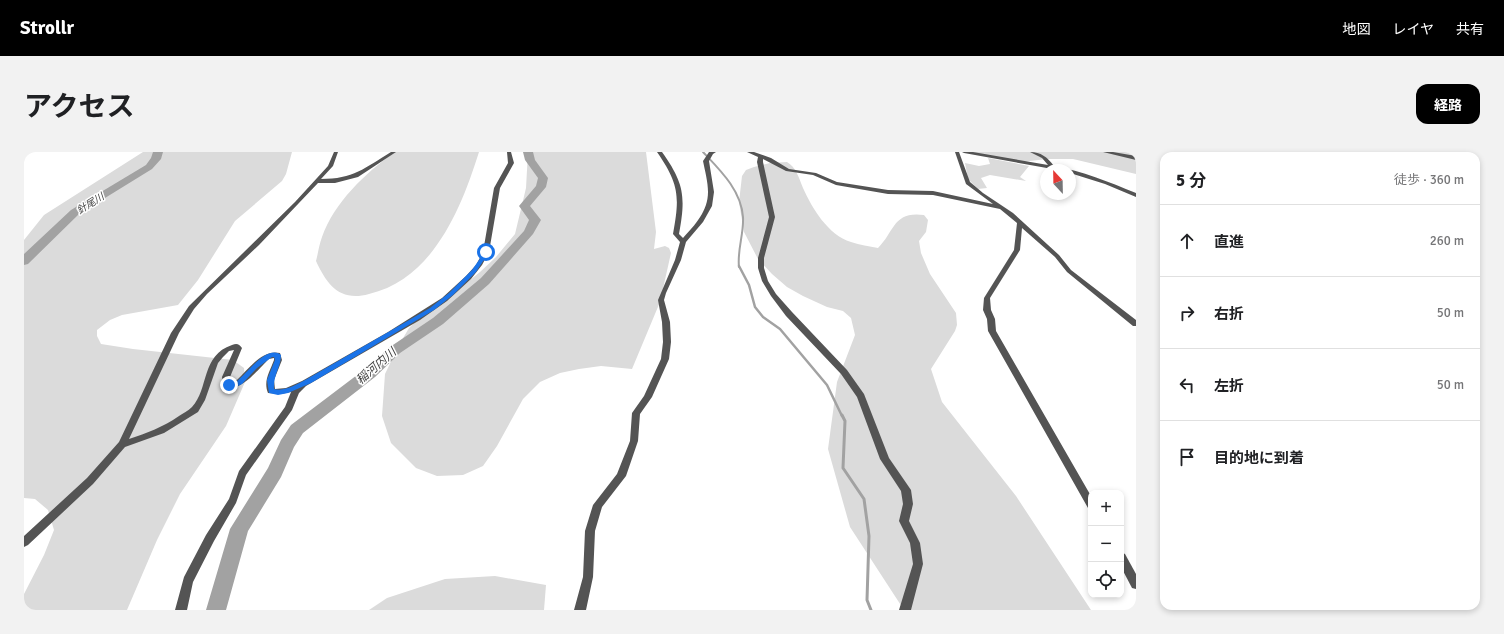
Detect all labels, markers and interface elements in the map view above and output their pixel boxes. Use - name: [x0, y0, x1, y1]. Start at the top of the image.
- text: Strollr: [20, 16, 74, 40]
- text: 地図: [1342, 21, 1370, 38]
- text: レイヤ: [1392, 21, 1434, 38]
- text: 共有: [1456, 21, 1484, 38]
- button: 経路: [1416, 84, 1480, 124]
- text: アクセス: [24, 90, 135, 124]
- north arrow: [1040, 164, 1076, 200]
- text: 5 分: [1176, 170, 1206, 191]
- text: 徒歩 · 360 m: [1394, 172, 1464, 188]
- water label: 針尾川: [75, 190, 107, 217]
- icon: ahead: [1176, 230, 1198, 252]
- text: 直進: [1214, 233, 1244, 251]
- text: 260 m: [1430, 233, 1464, 249]
- route start: [477, 243, 495, 261]
- icon: right: [1176, 302, 1198, 324]
- text: 右折: [1214, 305, 1244, 323]
- text: 50 m: [1437, 305, 1464, 321]
- water label: 稲河内川: [353, 344, 401, 388]
- icon: left: [1176, 374, 1198, 396]
- route end: [220, 376, 238, 394]
- text: 左折: [1214, 377, 1244, 395]
- text: 50 m: [1437, 377, 1464, 393]
- icon: arrive: [1176, 446, 1198, 468]
- text: 目的地に到着: [1214, 449, 1304, 467]
- map controls: [1088, 490, 1124, 598]
- button: +: [1088, 490, 1124, 526]
- button: −: [1088, 526, 1124, 562]
- button: locate: [1088, 562, 1124, 598]

